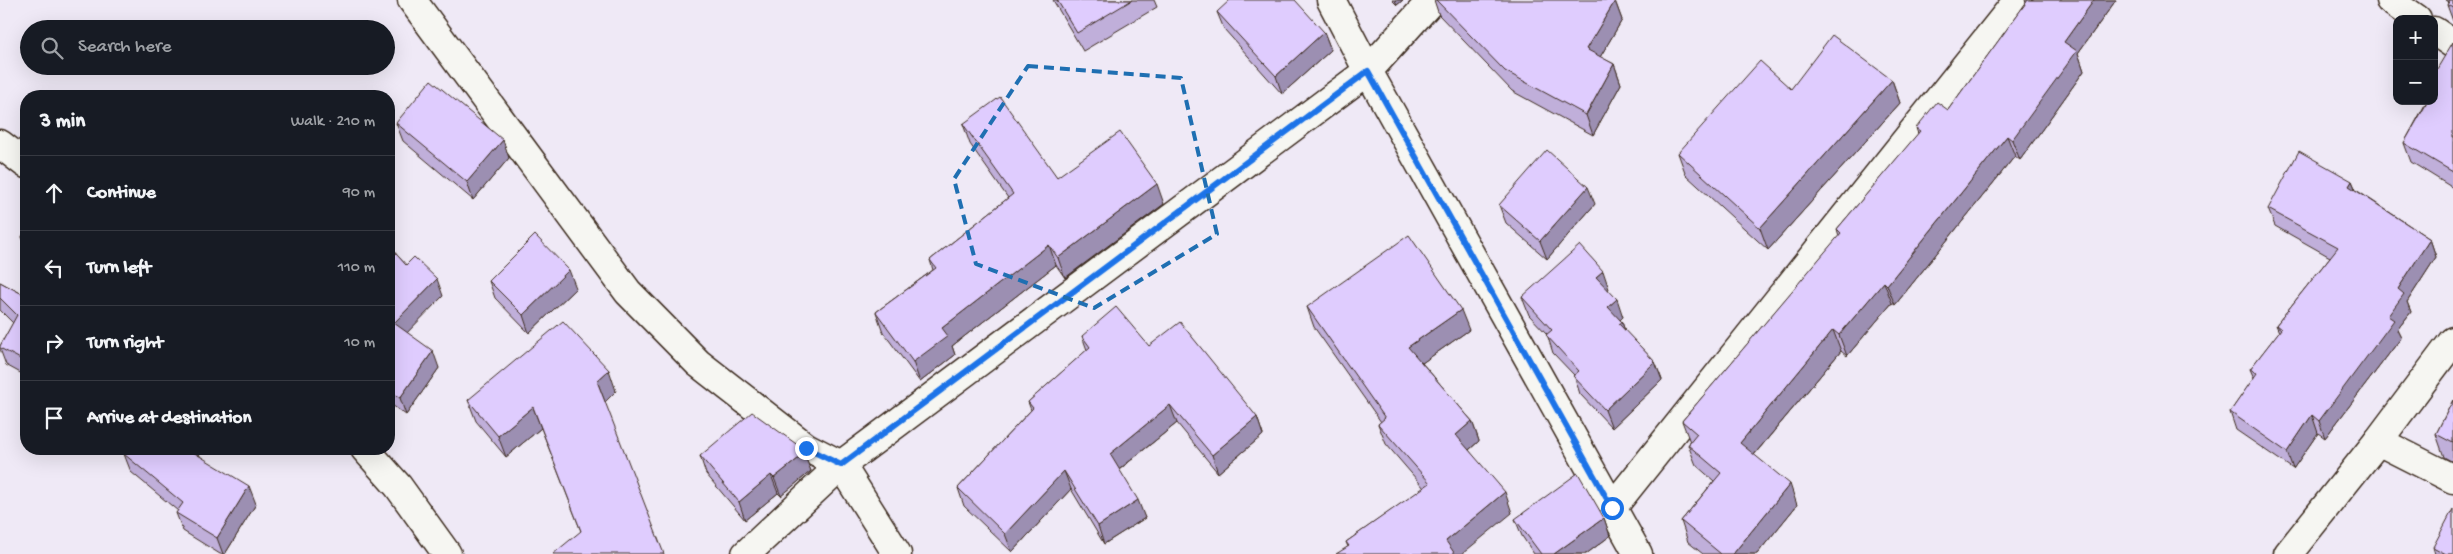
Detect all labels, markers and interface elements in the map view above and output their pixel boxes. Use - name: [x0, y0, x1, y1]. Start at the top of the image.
- map controls: [2393, 15, 2438, 105]
- button: +: [2393, 15, 2438, 60]
- search box: [20, 20, 395, 75]
- icon: search: [38, 34, 66, 62]
- text: Search here: [78, 36, 172, 59]
- button: −: [2393, 60, 2438, 105]
- text: 3 min: [40, 110, 85, 135]
- text: Walk · 210 m: [291, 113, 375, 132]
- icon: ahead: [40, 179, 68, 207]
- text: Continue: [87, 182, 156, 205]
- text: 90 m: [343, 184, 375, 203]
- icon: left: [40, 254, 68, 282]
- text: Turn left: [87, 257, 151, 280]
- text: 110 m: [338, 259, 375, 278]
- icon: right: [40, 329, 68, 357]
- text: Turn right: [87, 332, 163, 355]
- text: 10 m: [344, 334, 375, 353]
- icon: arrive: [40, 404, 68, 432]
- text: Arrive at destination: [87, 407, 251, 430]
- route end: [795, 437, 818, 460]
- route start: [1601, 497, 1624, 520]

